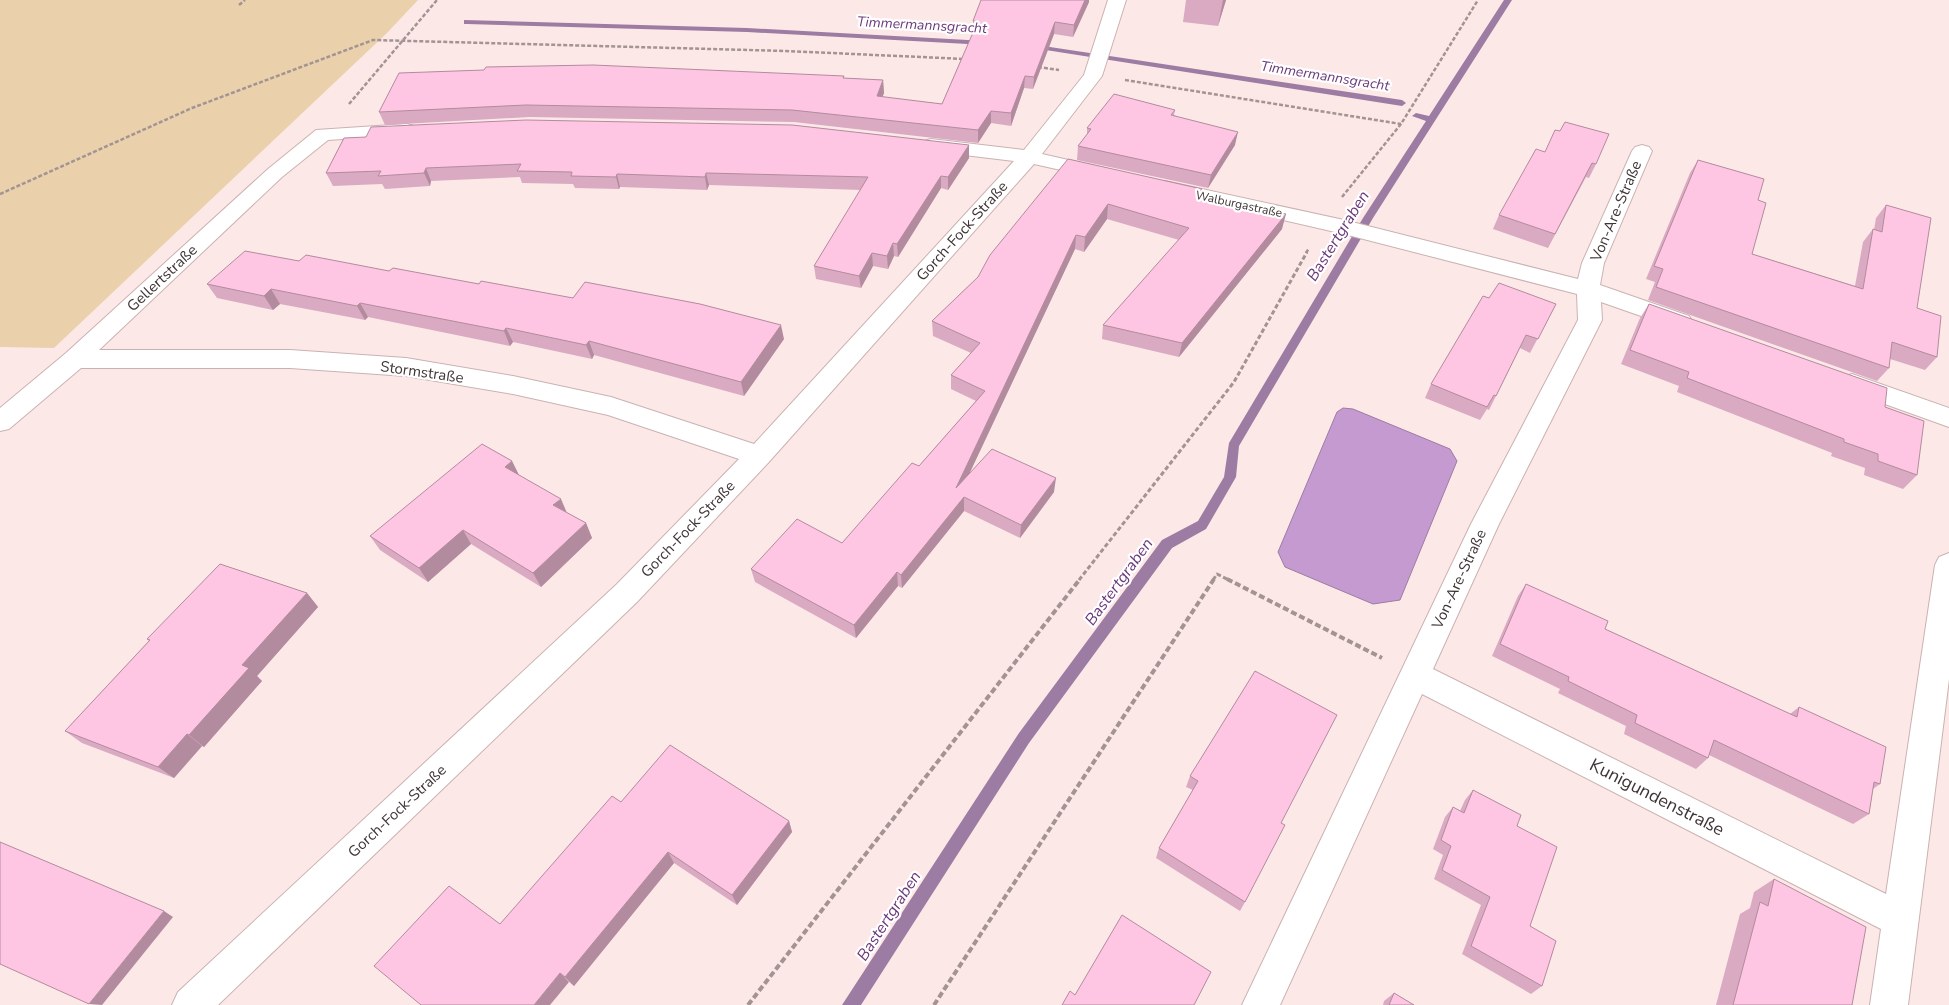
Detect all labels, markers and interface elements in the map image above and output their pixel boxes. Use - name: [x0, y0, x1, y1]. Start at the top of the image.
- water label: Timmermannsgracht: [857, 12, 989, 38]
- water label: Timmermannsgracht: [1259, 56, 1392, 96]
- street label: Von-Are-Straße: [1585, 158, 1646, 265]
- street label: Gorch-Fock-Straße: [912, 177, 1012, 285]
- water label: Bastertgraben: [1301, 186, 1375, 286]
- street label: Walburgastraße: [1194, 187, 1284, 221]
- street label: Gellertstraße: [122, 240, 202, 316]
- street label: Stormstraße: [379, 356, 465, 388]
- street label: Gorch-Fock-Straße: [636, 476, 740, 582]
- street label: Von-Are-Straße: [1427, 526, 1491, 633]
- water label: Bastertgraben: [1080, 534, 1158, 630]
- street label: Kunigundenstraße: [1586, 753, 1728, 841]
- street label: Gorch-Fock-Straße: [344, 760, 450, 862]
- water label: Bastertgraben: [852, 867, 926, 965]

